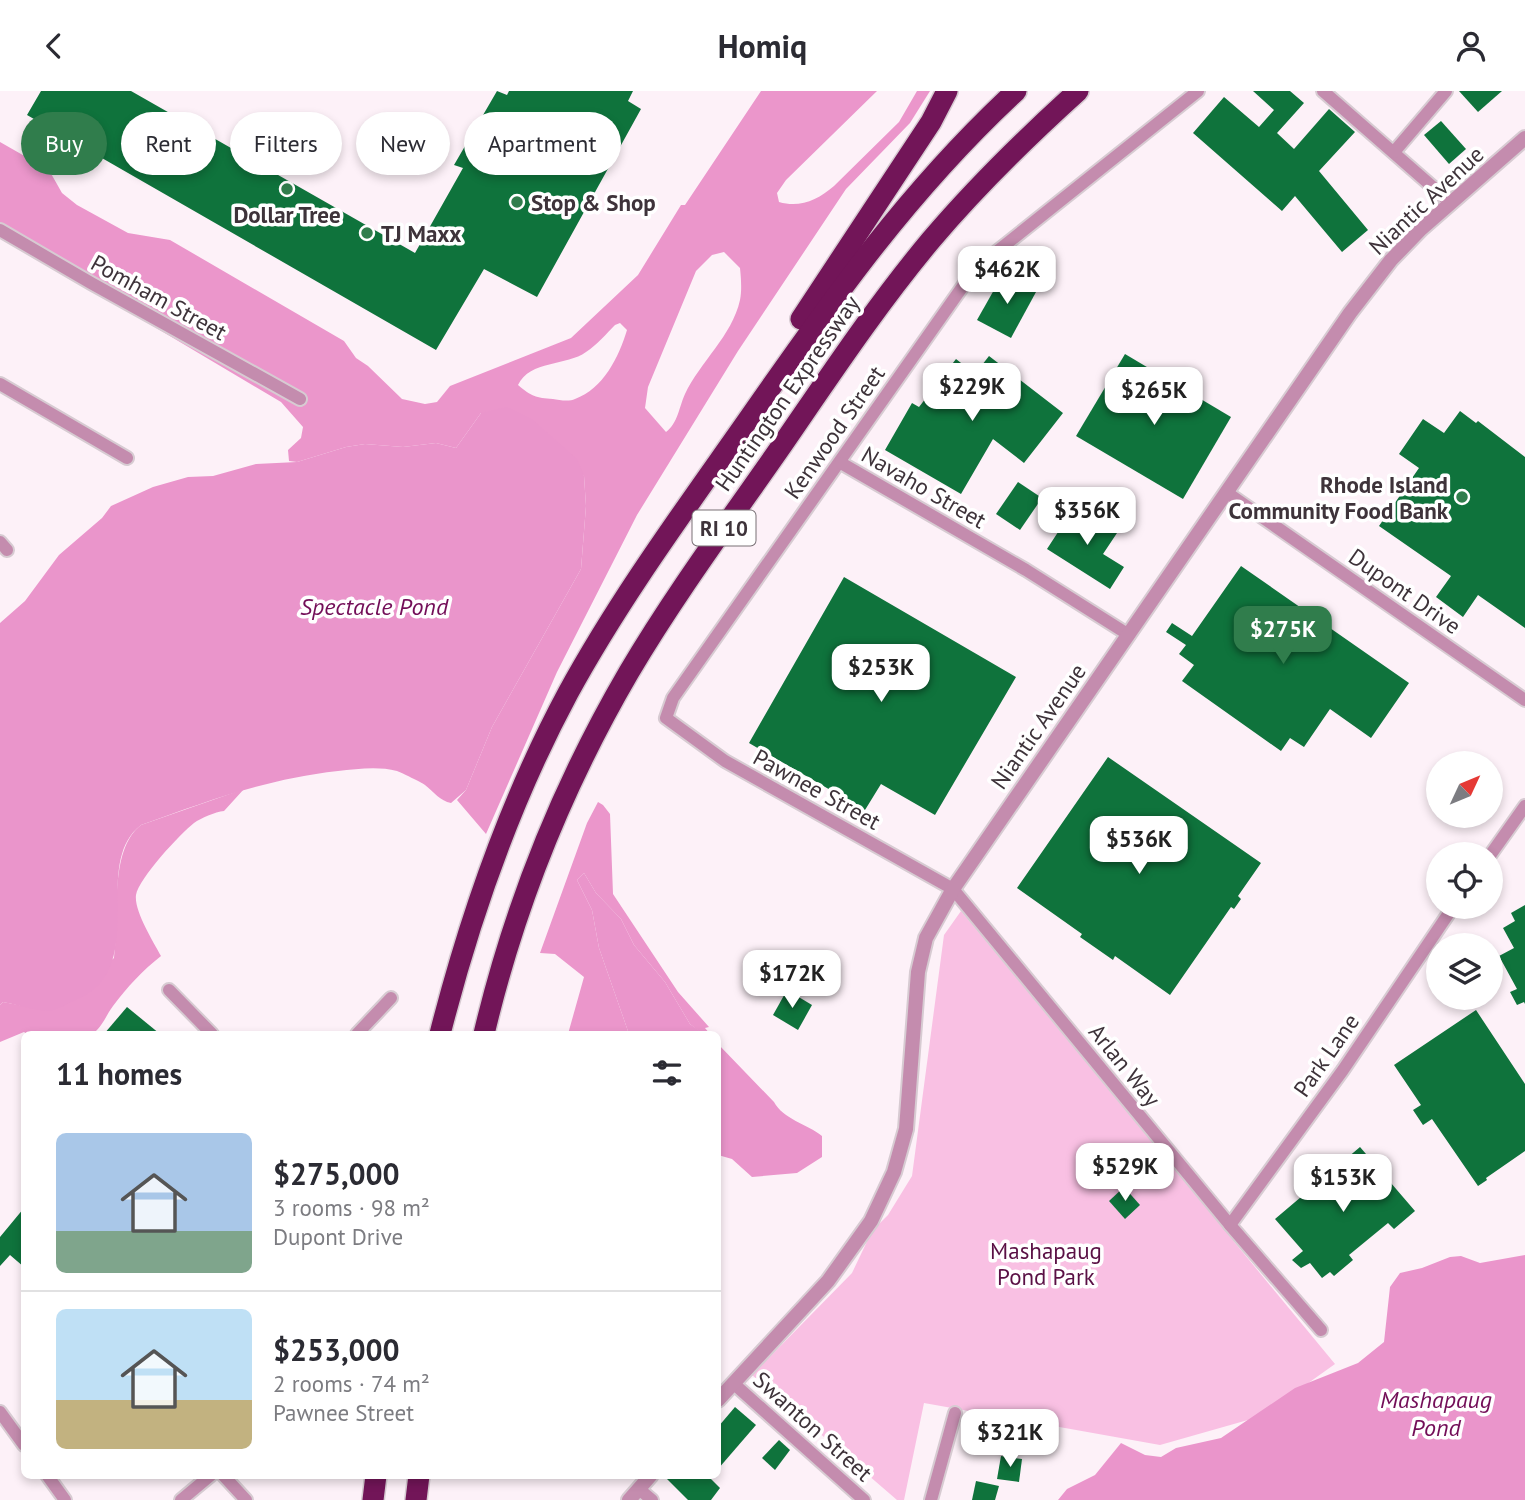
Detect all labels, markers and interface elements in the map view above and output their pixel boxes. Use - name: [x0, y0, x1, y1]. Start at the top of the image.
- text: Homiq: [718, 25, 807, 67]
- icon: back: [35, 27, 73, 65]
- icon: person: [1452, 27, 1490, 65]
- chip: Buy: [21, 112, 107, 175]
- chip: Rent: [121, 112, 216, 175]
- chip: Filters: [230, 112, 342, 175]
- chip: New: [356, 112, 450, 175]
- chip: Apartment: [464, 112, 621, 175]
- street label: Niantic Avenue: [1362, 139, 1490, 261]
- marker: Dollar Tree: [279, 181, 295, 197]
- place label: Stop & Shop: [531, 188, 656, 217]
- marker: Stop & Shop: [509, 194, 525, 210]
- place label: Dollar Tree: [233, 200, 341, 229]
- place label: TJ Maxx: [381, 219, 461, 248]
- marker: TJ Maxx: [359, 225, 375, 241]
- pin: $462K: [958, 247, 1056, 306]
- street label: Pomham Street: [86, 248, 232, 346]
- text: $462K: [974, 254, 1040, 283]
- street label: Huntington Expressway: [708, 289, 866, 497]
- street label: Kenwood Street: [777, 360, 891, 504]
- pin: $229K: [923, 363, 1021, 423]
- pin: $265K: [1105, 367, 1203, 427]
- text: $229K: [939, 371, 1005, 400]
- text: $265K: [1121, 375, 1187, 404]
- street label: Navaho Street: [856, 440, 992, 534]
- place label: Rhode Island Community Food Bank: [1229, 470, 1449, 525]
- pin: $356K: [1038, 487, 1136, 547]
- marker: Rhode Island Community Food Bank: [1454, 489, 1470, 505]
- text: $356K: [1054, 495, 1120, 524]
- road number: RI 10: [692, 511, 756, 545]
- street label: Dupont Drive: [1343, 542, 1467, 640]
- water label: Spectacle Pond: [300, 591, 449, 622]
- pin: $275K: [1234, 607, 1332, 666]
- text: $275K: [1250, 614, 1316, 643]
- pin: $253K: [832, 645, 930, 704]
- text: $253K: [848, 652, 914, 681]
- street label: Niantic Avenue: [984, 658, 1092, 794]
- street label: Pawnee Street: [748, 742, 886, 836]
- north arrow: [1426, 751, 1503, 828]
- map controls: [1426, 751, 1503, 1010]
- pin: $536K: [1090, 817, 1188, 876]
- text: $536K: [1106, 824, 1172, 853]
- button: locate: [1426, 842, 1503, 919]
- button: layers: [1426, 933, 1503, 1010]
- pin: $172K: [743, 951, 841, 1010]
- text: $172K: [759, 958, 825, 987]
- street label: Park Lane: [1287, 1008, 1365, 1102]
- street label: Arlan Way: [1083, 1018, 1167, 1112]
- text: 11 homes: [56, 1054, 182, 1093]
- icon: filters: [648, 1054, 686, 1092]
- pin: $529K: [1076, 1143, 1174, 1203]
- text: $529K: [1092, 1151, 1158, 1180]
- text: $275,000: [273, 1154, 400, 1193]
- pin: $153K: [1294, 1155, 1392, 1214]
- icon: home: [112, 1161, 196, 1245]
- text: $153K: [1310, 1162, 1376, 1191]
- text: 3 rooms · 98 m²: [273, 1193, 430, 1222]
- text: Dupont Drive: [273, 1222, 403, 1251]
- park label: Mashapaug Pond Park: [990, 1236, 1102, 1291]
- text: $253,000: [273, 1330, 400, 1369]
- icon: home: [112, 1337, 196, 1421]
- street label: Swanton Street: [747, 1365, 879, 1487]
- text: 2 rooms · 74 m²: [273, 1369, 430, 1398]
- water label: Mashapaug Pond: [1380, 1384, 1492, 1443]
- text: Pawnee Street: [273, 1398, 414, 1427]
- pin: $321K: [961, 1409, 1059, 1469]
- text: $321K: [977, 1417, 1043, 1446]

